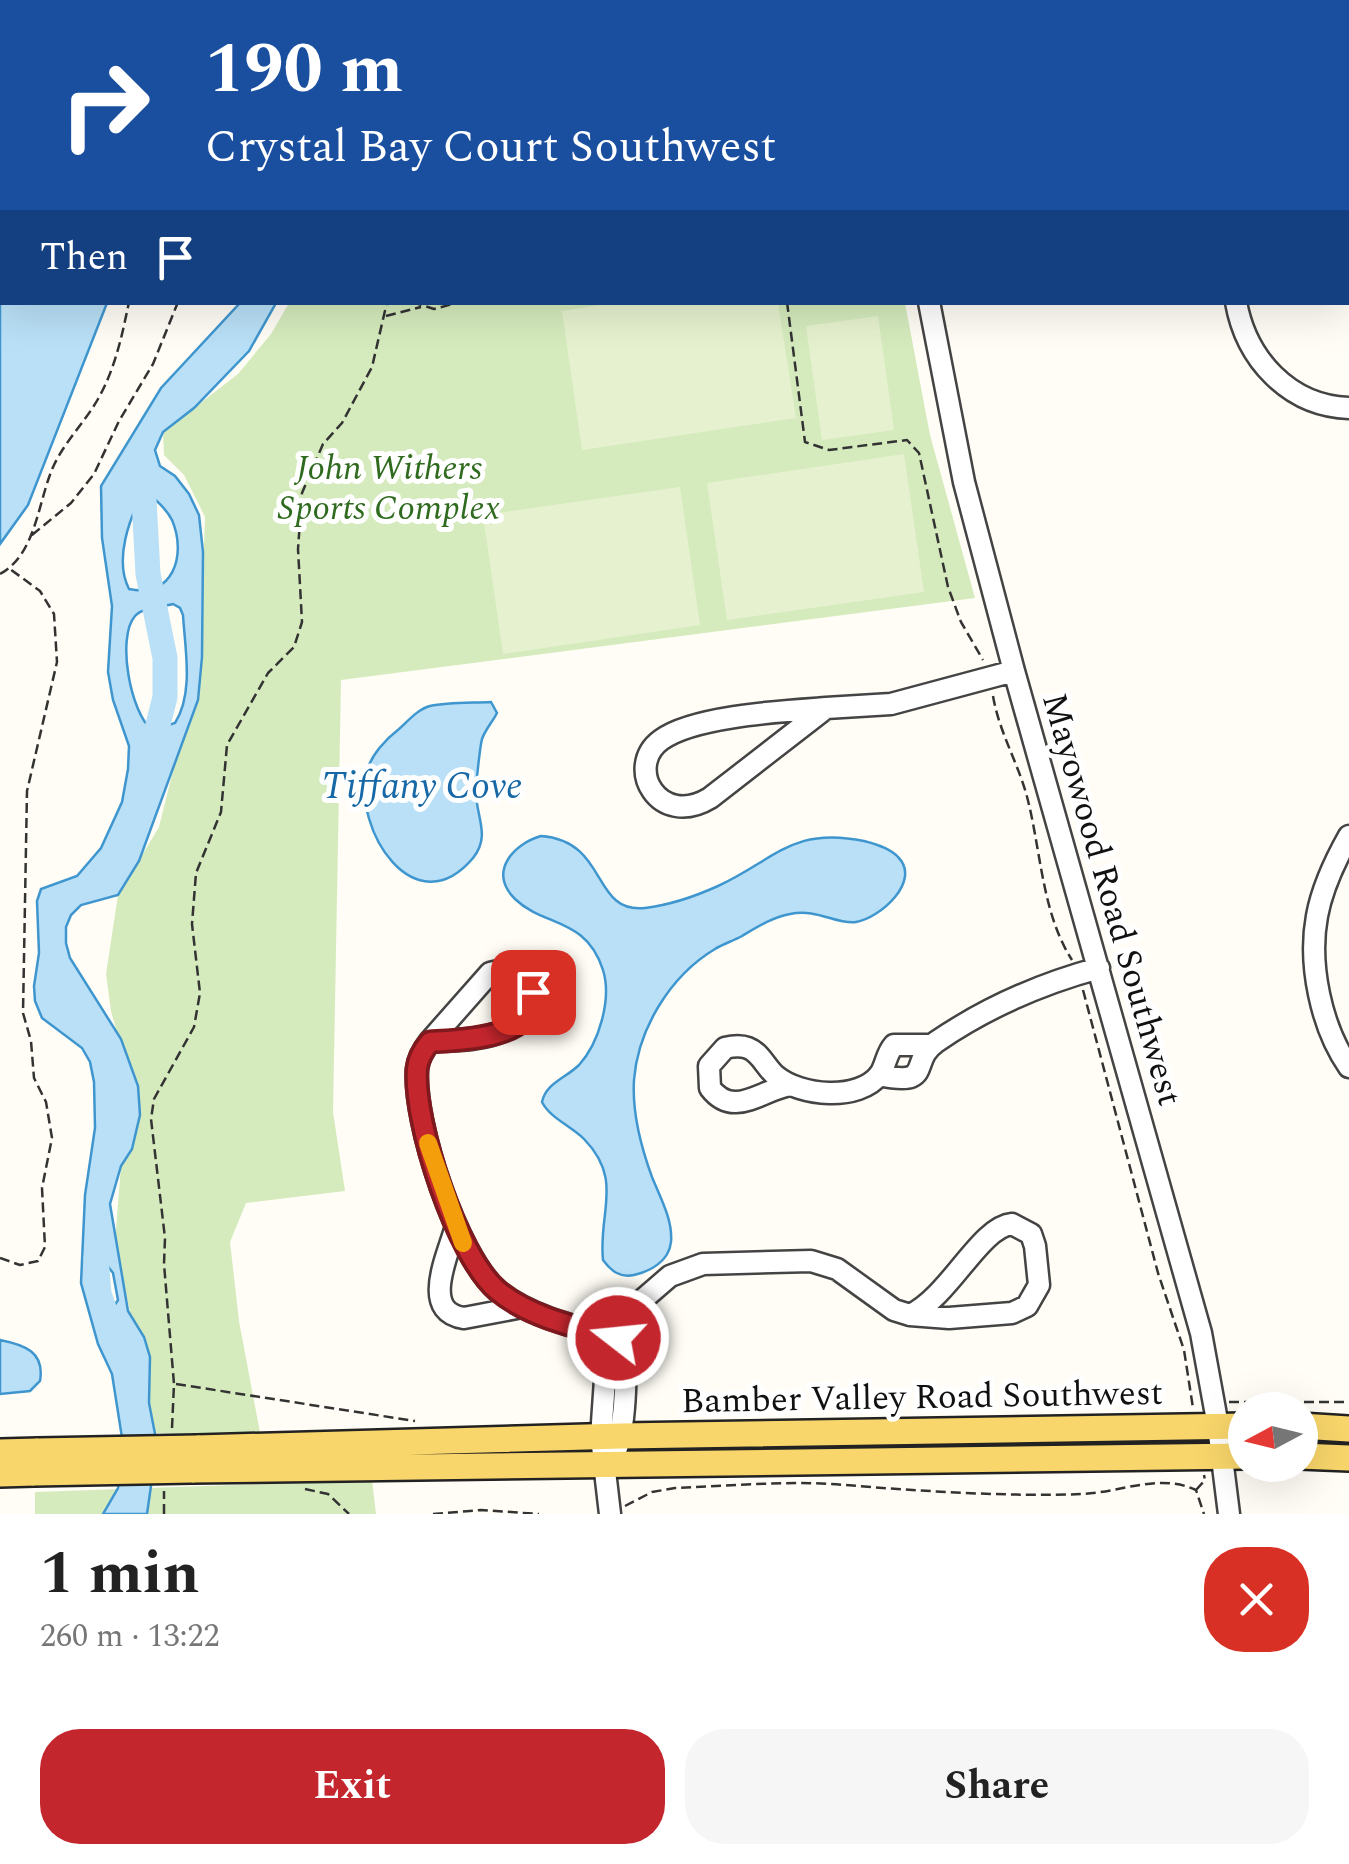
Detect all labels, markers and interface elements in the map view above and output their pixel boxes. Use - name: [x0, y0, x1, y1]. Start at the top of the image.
- text: 190 m: [205, 17, 403, 123]
- icon: right: [40, 40, 170, 170]
- text: Crystal Bay Court Southwest: [205, 113, 776, 182]
- text: Then: [40, 229, 128, 287]
- icon: arrive: [148, 230, 203, 285]
- park label: John Withers Sports Complex: [278, 442, 500, 535]
- street label: Mayowood Road Southwest: [1027, 687, 1196, 1112]
- water label: Tiffany Cove: [321, 758, 523, 816]
- pin: [491, 950, 576, 1035]
- icon: arrive: [506, 965, 561, 1020]
- position arrow: [566, 1286, 670, 1390]
- street label: Bamber Valley Road Southwest: [681, 1367, 1163, 1428]
- north arrow: [1228, 1392, 1318, 1482]
- map controls: [1228, 1392, 1318, 1482]
- text: 1 min: [40, 1528, 200, 1620]
- button: close: [1204, 1547, 1309, 1652]
- text: 260 m · 13:22: [40, 1612, 220, 1661]
- button: Exit: [40, 1729, 665, 1844]
- button: Share: [685, 1729, 1309, 1844]

